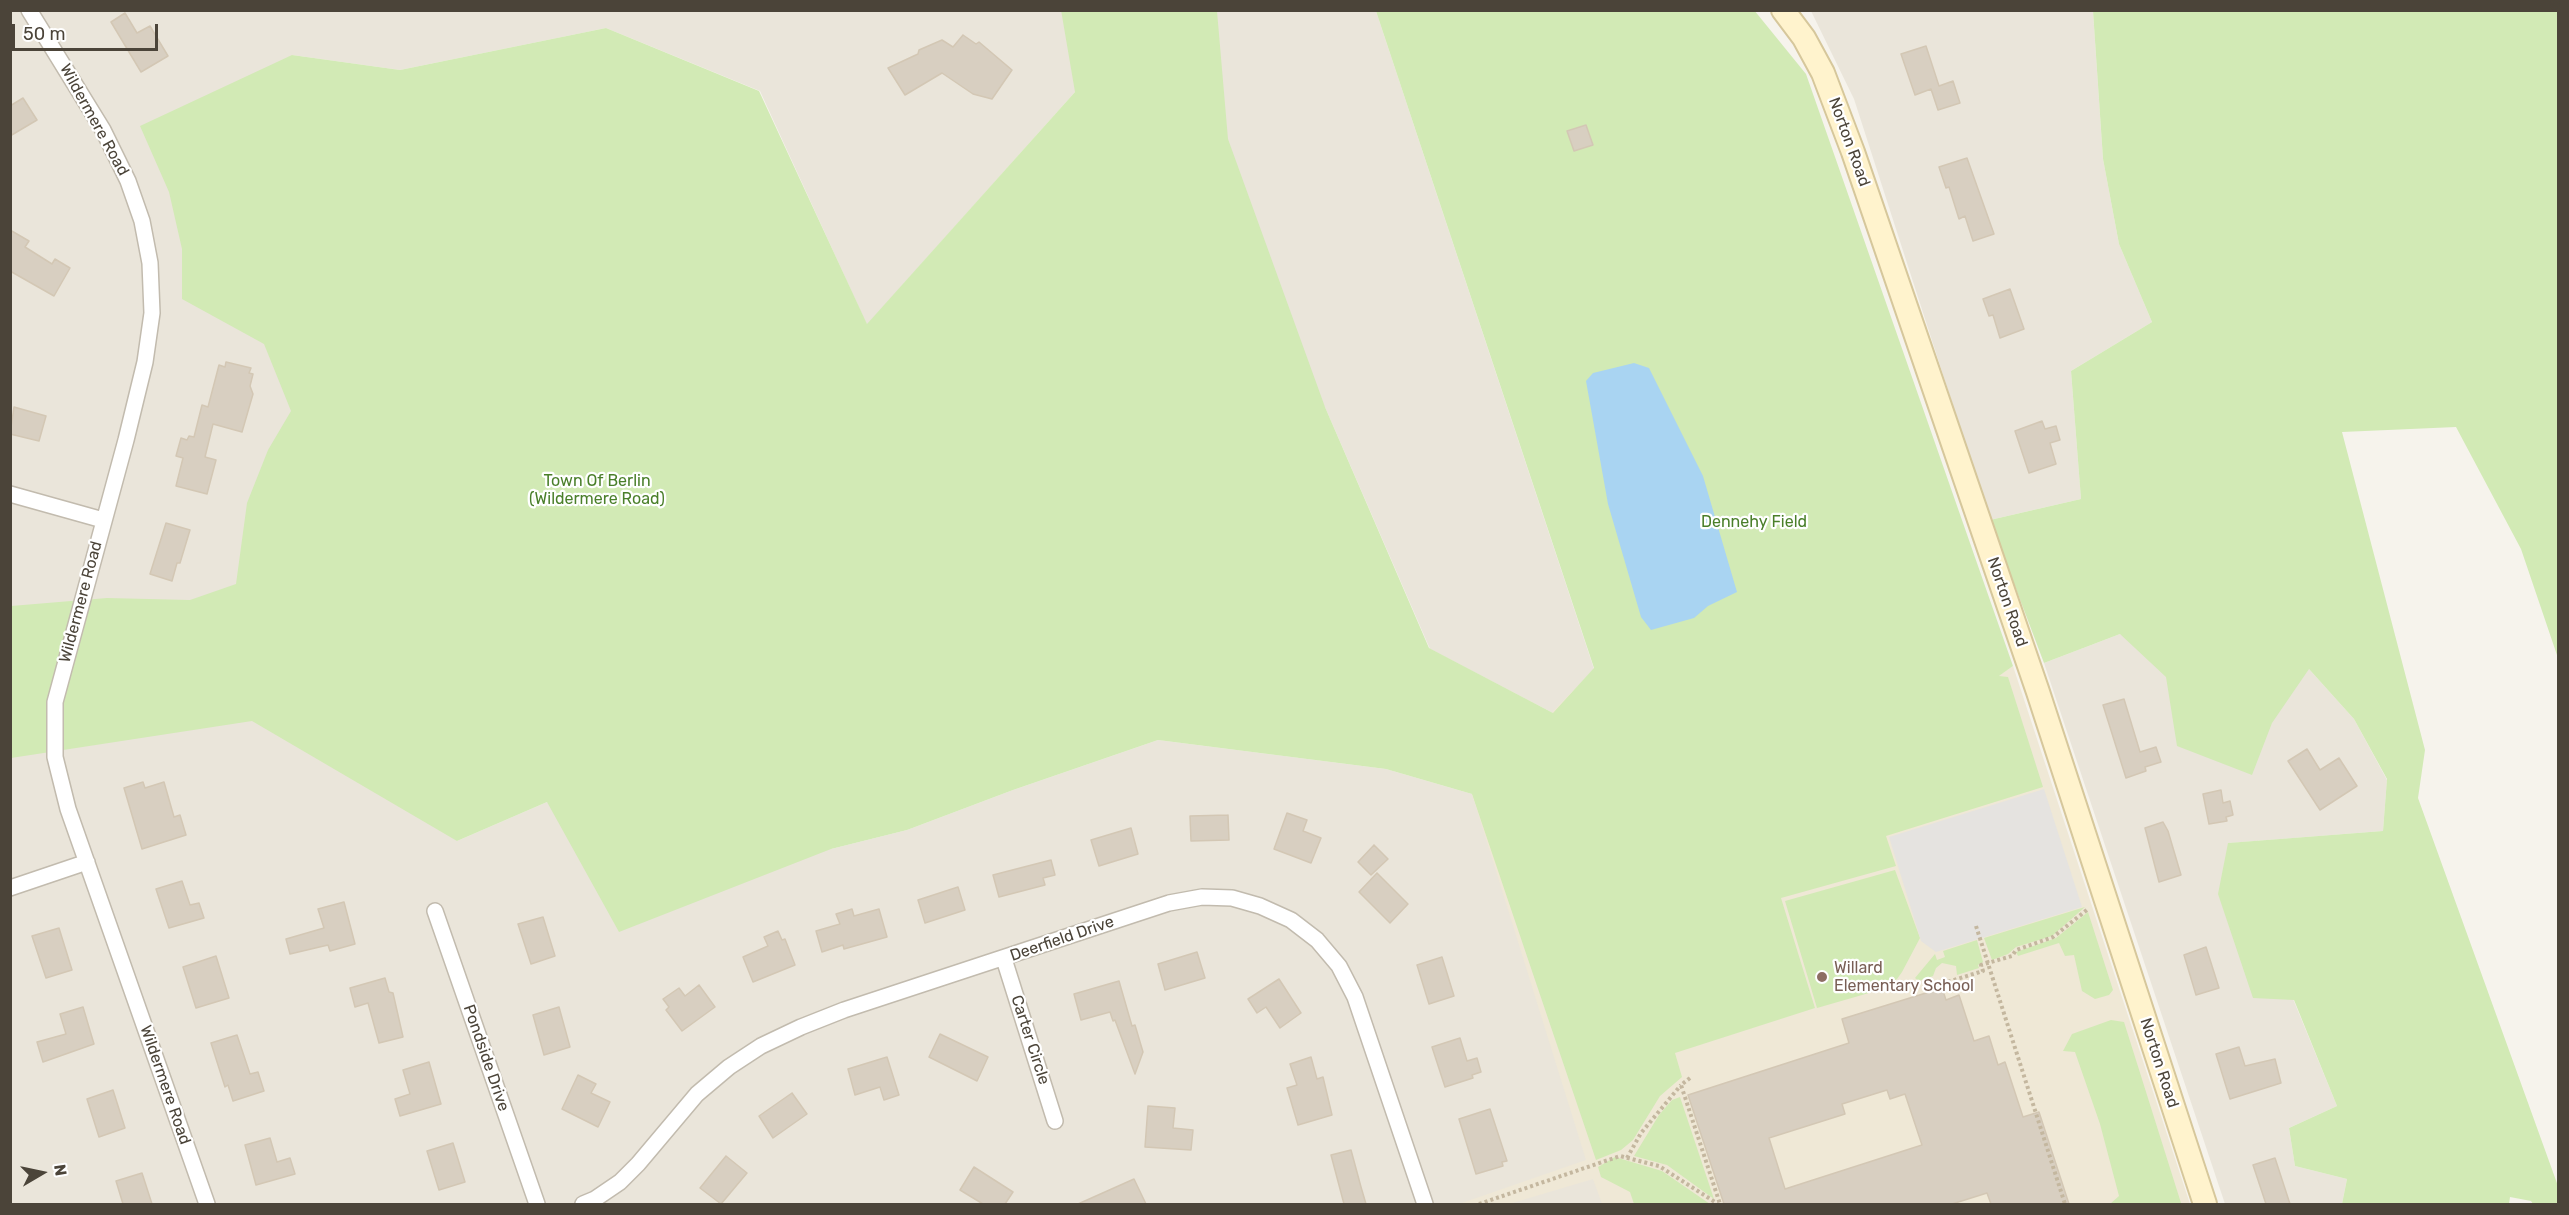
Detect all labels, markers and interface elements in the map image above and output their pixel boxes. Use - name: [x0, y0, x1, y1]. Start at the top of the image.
- scale bar: [15, 12, 160, 50]
- text: 50 m: [23, 23, 66, 45]
- street label: Wildermere Road: [55, 61, 133, 179]
- street label: Norton Road: [1824, 95, 1874, 189]
- park label: Town Of Berlin (Wildermere Road): [529, 471, 665, 509]
- park label: Dennehy Field: [1701, 512, 1807, 532]
- street label: Wildermere Road: [56, 539, 106, 665]
- street label: Norton Road: [1983, 555, 2031, 649]
- street label: Deerfield Drive: [1008, 912, 1116, 966]
- place label: Willard Elementary School: [1834, 958, 1974, 996]
- marker: Willard Elementary School: [1815, 970, 1829, 984]
- street label: Carter Circle: [1007, 993, 1053, 1087]
- street label: Pondside Drive: [459, 1002, 513, 1114]
- street label: Norton Road: [2135, 1016, 2183, 1110]
- street label: Wildermere Road: [136, 1023, 194, 1147]
- north arrow: [12, 1143, 72, 1203]
- text: N: [50, 1163, 71, 1177]

